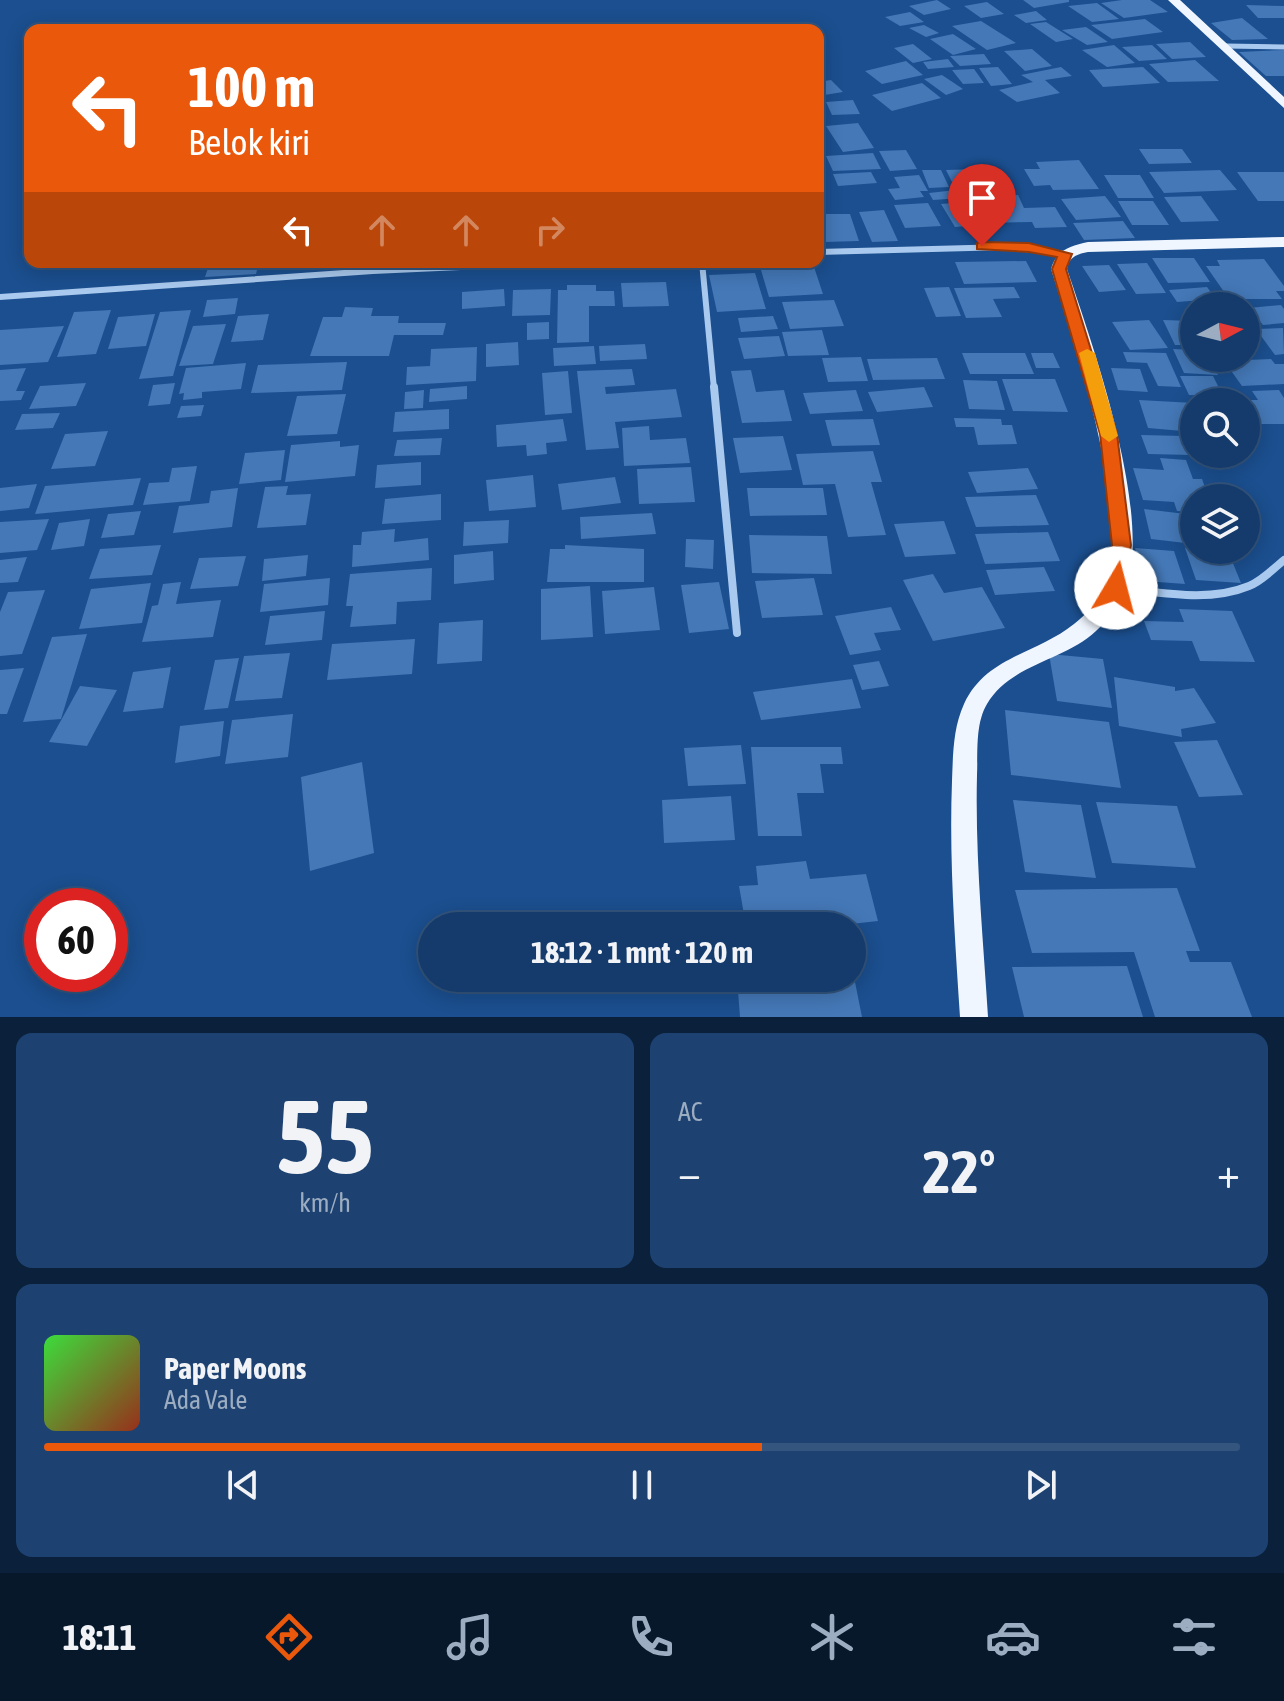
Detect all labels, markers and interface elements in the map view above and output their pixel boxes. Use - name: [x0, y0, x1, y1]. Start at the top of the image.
- text: 100 m: [188, 55, 315, 119]
- icon: left: [56, 56, 160, 160]
- text: Belok kiri: [188, 121, 310, 163]
- pin: [948, 164, 1016, 246]
- icon: arrive: [960, 176, 1004, 220]
- icon: left: [276, 208, 320, 252]
- icon: ahead: [360, 208, 404, 252]
- icon: ahead: [444, 208, 488, 252]
- icon: right: [528, 208, 572, 252]
- north arrow: [1180, 292, 1260, 372]
- map controls: [1180, 292, 1260, 564]
- button: search: [1180, 388, 1260, 468]
- button: layers: [1180, 484, 1260, 564]
- position arrow: [1074, 546, 1158, 630]
- speed limit sign: 60: [24, 888, 128, 992]
- text: 18:12 · 1 mnt · 120 m: [531, 935, 753, 969]
- text: 55: [276, 1076, 374, 1195]
- text: AC: [678, 1097, 702, 1127]
- text: 22°: [923, 1137, 995, 1206]
- text: −: [678, 1147, 701, 1197]
- text: +: [1217, 1147, 1240, 1197]
- text: km/h: [299, 1188, 351, 1218]
- text: Paper Moons: [164, 1351, 306, 1385]
- text: Ada Vale: [164, 1385, 247, 1415]
- icon: previous: [221, 1463, 265, 1507]
- icon: pause: [620, 1463, 664, 1507]
- icon: next: [1019, 1463, 1063, 1507]
- icon: directions: [261, 1609, 317, 1665]
- icon: music: [442, 1609, 498, 1665]
- icon: phone: [623, 1609, 679, 1665]
- icon: climate: [804, 1609, 860, 1665]
- icon: car: [985, 1609, 1041, 1665]
- icon: filters: [1166, 1609, 1222, 1665]
- text: 18:11: [62, 1616, 137, 1658]

